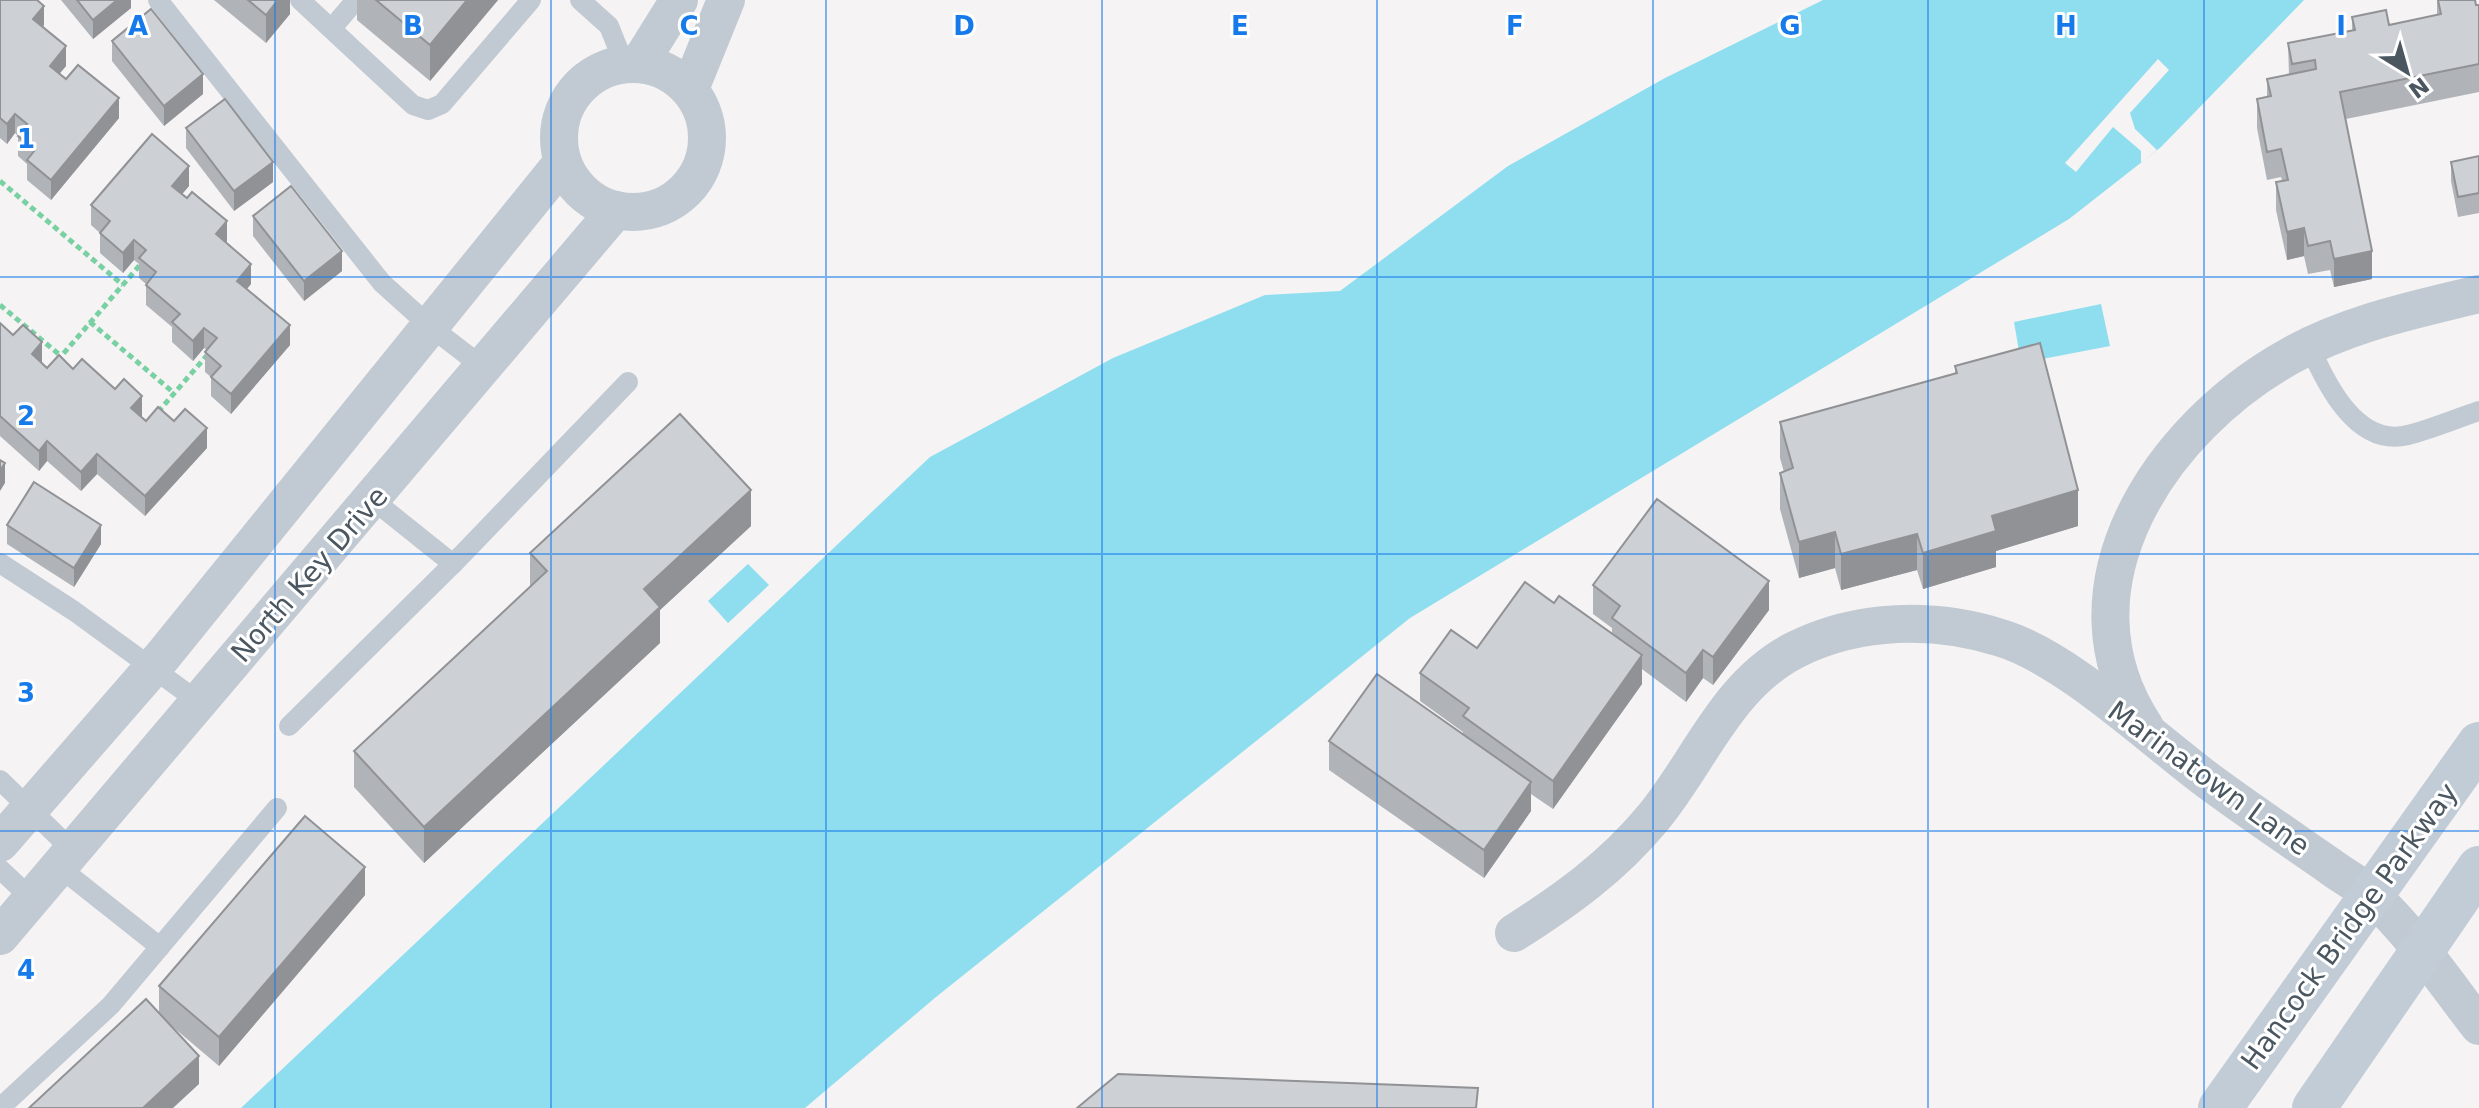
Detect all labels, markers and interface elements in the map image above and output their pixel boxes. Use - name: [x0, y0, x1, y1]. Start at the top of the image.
- text: A: [128, 11, 148, 41]
- text: B: [403, 11, 423, 41]
- text: C: [679, 11, 699, 41]
- text: D: [953, 11, 975, 41]
- text: E: [1231, 11, 1249, 41]
- text: F: [1506, 11, 1524, 41]
- text: G: [1779, 11, 1801, 41]
- text: H: [2055, 11, 2077, 41]
- text: I: [2336, 11, 2346, 41]
- north arrow: [2367, 32, 2447, 112]
- text: N: [2404, 72, 2434, 103]
- text: 1: [17, 124, 35, 154]
- text: 2: [17, 401, 35, 431]
- street label: North Key Drive: [224, 480, 394, 669]
- text: 3: [17, 678, 35, 708]
- street label: Marinatown Lane: [2102, 694, 2316, 863]
- street label: Hancock Bridge Parkway: [2234, 777, 2465, 1076]
- text: 4: [17, 955, 35, 985]

